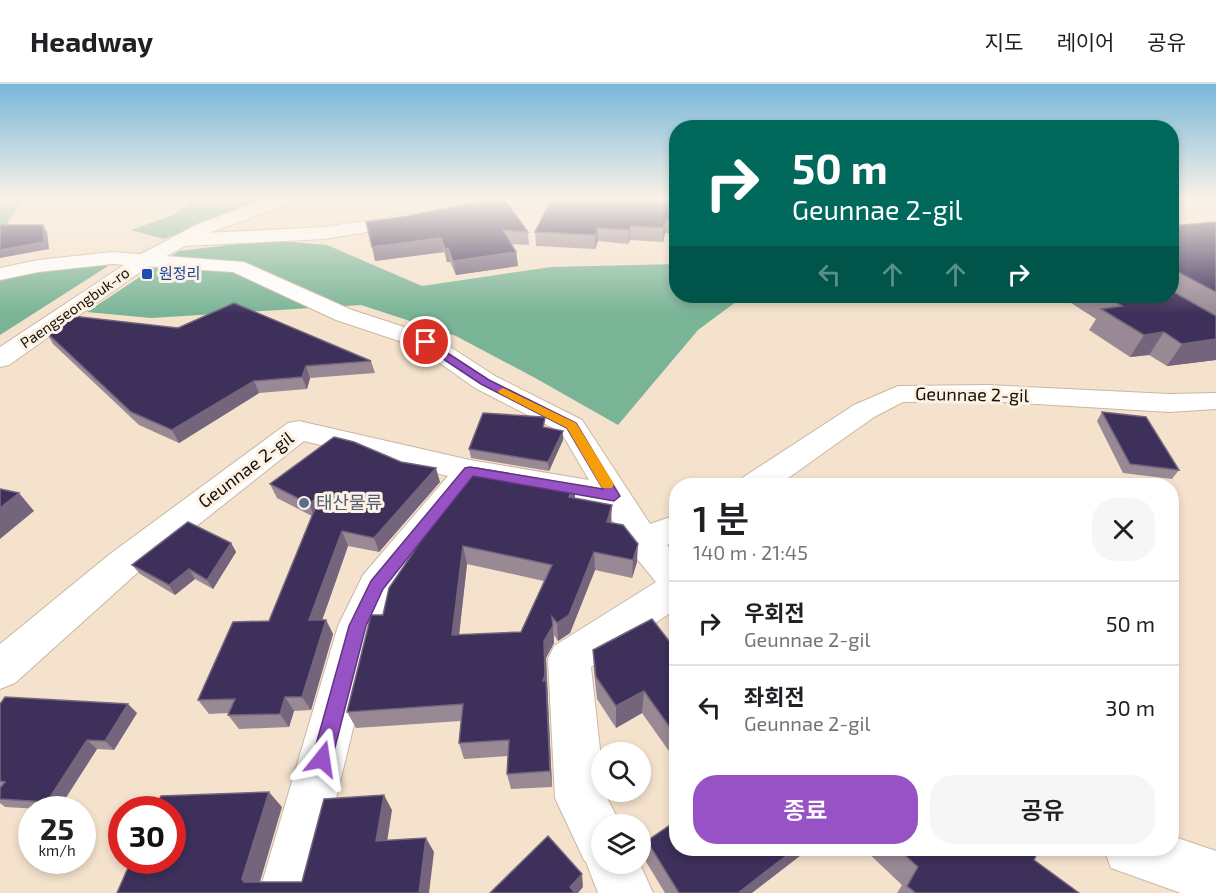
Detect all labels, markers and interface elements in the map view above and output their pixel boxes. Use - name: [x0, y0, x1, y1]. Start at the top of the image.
- text: Headway: [30, 24, 153, 58]
- text: 지도: [985, 29, 1023, 54]
- text: 레이어: [1056, 29, 1114, 54]
- text: 공유: [1147, 29, 1186, 54]
- text: 50 m: [792, 142, 888, 192]
- icon: right: [693, 144, 771, 222]
- text: Geunnae 2-gil: [792, 193, 963, 225]
- icon: left: [813, 258, 846, 291]
- icon: ahead: [876, 258, 909, 291]
- icon: ahead: [939, 258, 972, 291]
- icon: right: [1002, 258, 1035, 291]
- street label: Paengseongbuk-ro: [16, 263, 132, 352]
- place label: 원정리: [159, 264, 200, 282]
- marker: 원정리: [140, 267, 154, 281]
- pin: [400, 316, 451, 367]
- icon: arrive: [409, 325, 442, 358]
- street label: Geunnae 2-gil: [915, 382, 1030, 406]
- street label: Geunnae 2-gil: [193, 426, 298, 512]
- place label: 태산물류: [316, 491, 382, 513]
- marker: 태산물류: [297, 496, 311, 510]
- text: 1 분: [693, 496, 749, 539]
- button: close: [1092, 498, 1155, 561]
- text: 140 m · 21:45: [693, 540, 808, 564]
- text: 우회전: [744, 599, 805, 625]
- icon: right: [693, 607, 726, 640]
- text: 50 m: [1106, 610, 1155, 636]
- text: Geunnae 2-gil: [744, 627, 870, 651]
- text: 좌회전: [744, 683, 805, 709]
- icon: left: [693, 691, 726, 724]
- text: 30 m: [1105, 694, 1155, 720]
- text: Geunnae 2-gil: [744, 711, 870, 735]
- position arrow: [290, 727, 354, 791]
- map controls: [591, 742, 651, 874]
- button: search: [591, 742, 651, 802]
- button: 종료: [693, 775, 918, 844]
- button: 공유: [930, 775, 1155, 844]
- speed limit sign: 30: [108, 796, 186, 874]
- text: 25: [40, 810, 74, 846]
- button: layers: [591, 814, 651, 874]
- text: km/h: [38, 841, 76, 859]

